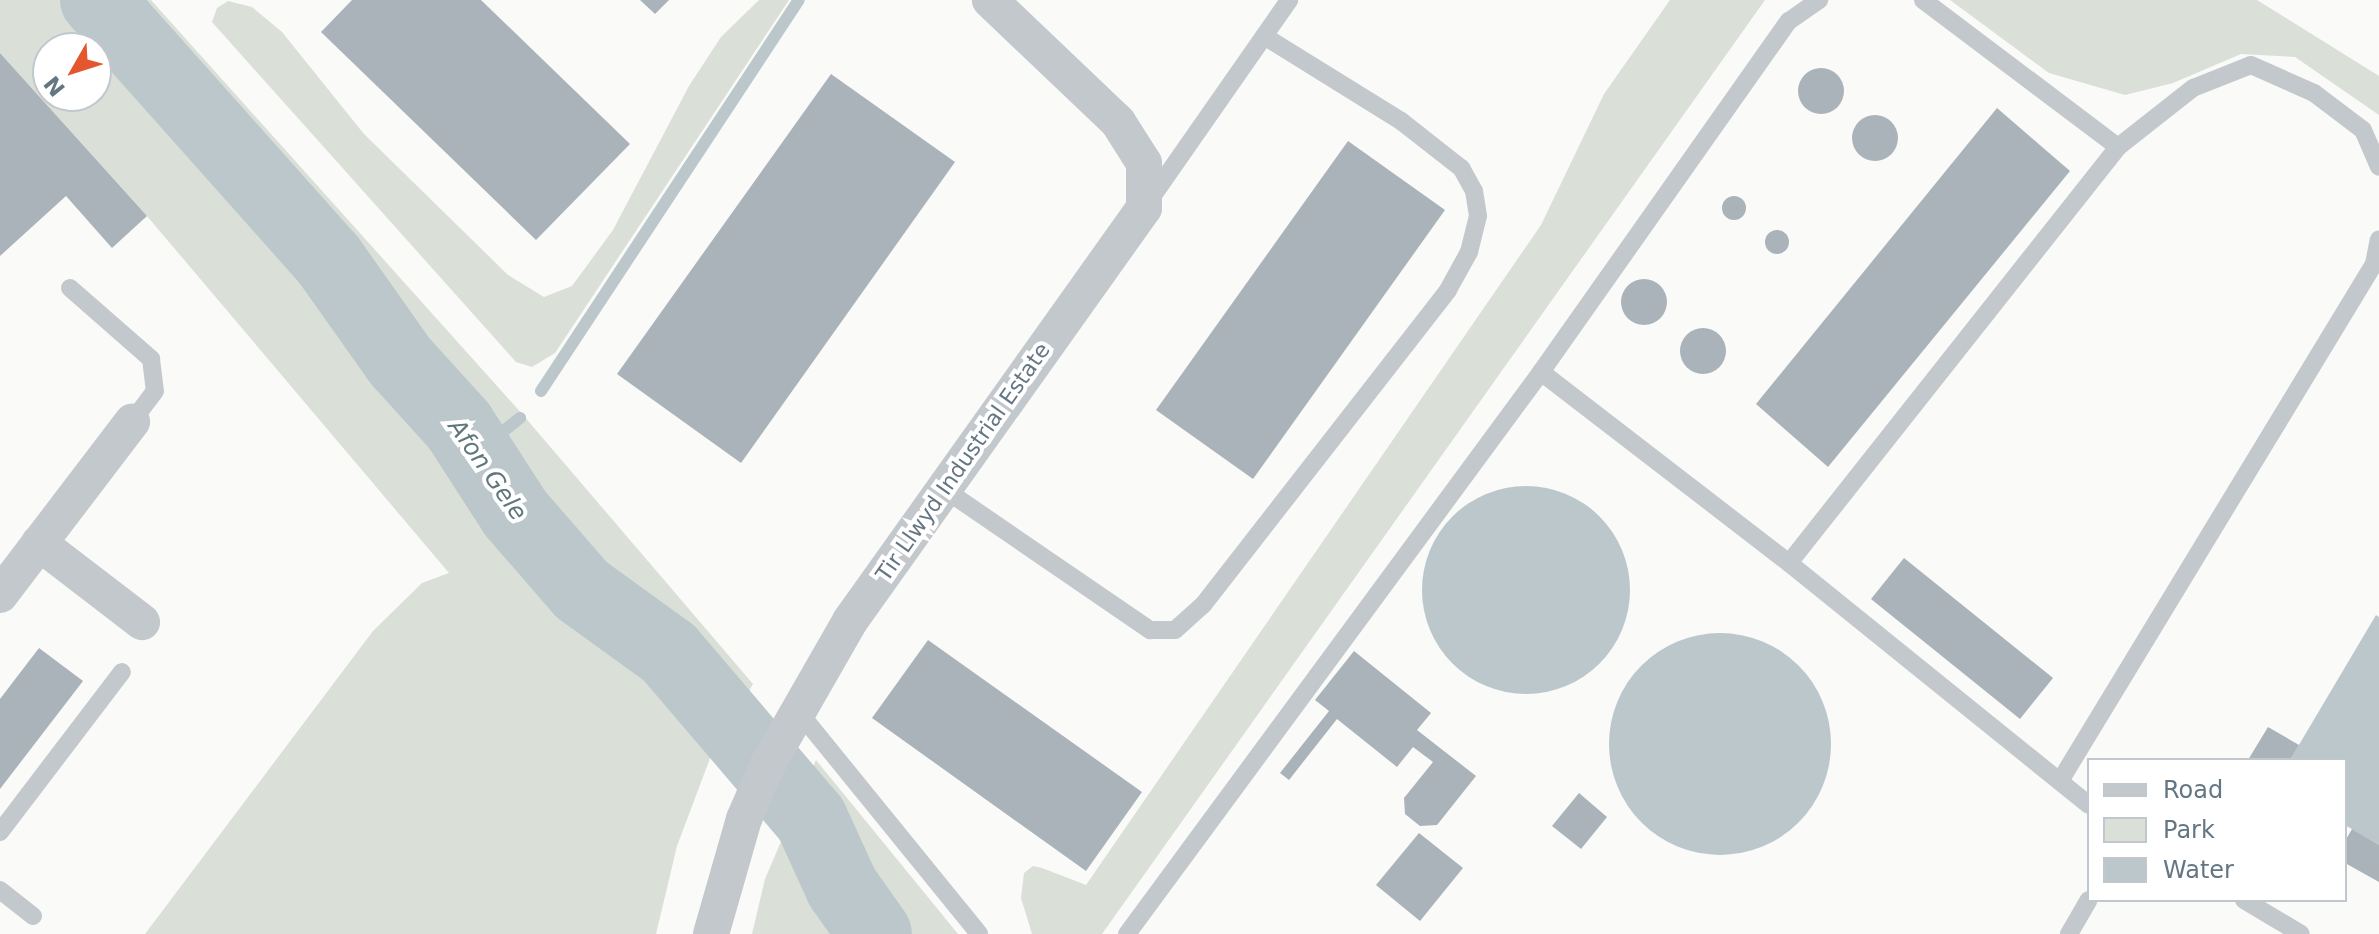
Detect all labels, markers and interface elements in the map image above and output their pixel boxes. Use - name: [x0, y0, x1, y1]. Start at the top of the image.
- north arrow: [32, 32, 112, 112]
- text: N: [39, 71, 70, 101]
- street label: Tir Llwyd Industrial Estate: [870, 338, 1056, 586]
- water label: Afon Gele: [442, 414, 532, 526]
- legend: [2087, 758, 2347, 902]
- text: Road: [2163, 776, 2223, 804]
- text: Park: [2163, 816, 2215, 844]
- text: Water: [2163, 856, 2234, 884]

